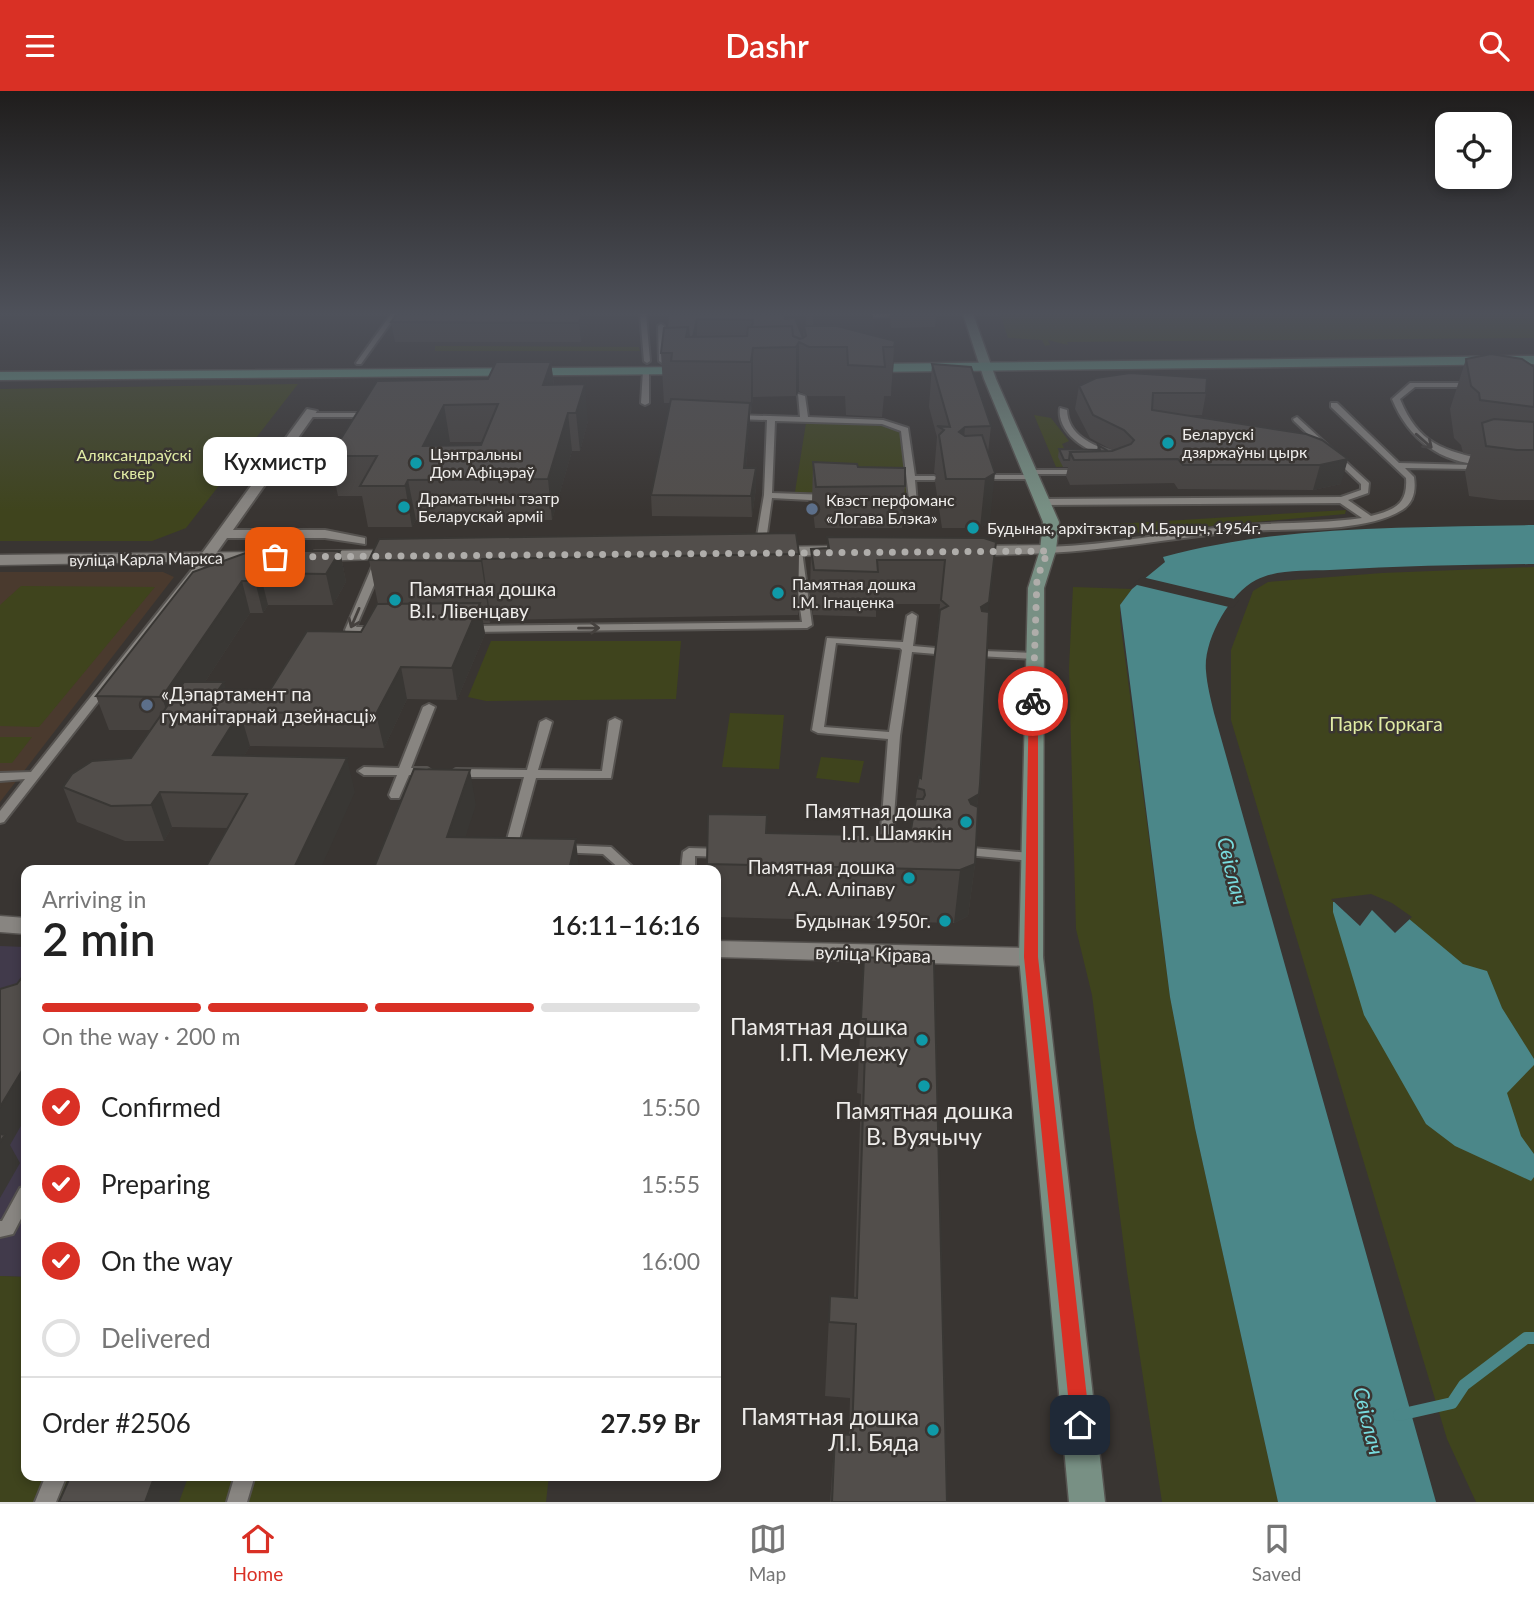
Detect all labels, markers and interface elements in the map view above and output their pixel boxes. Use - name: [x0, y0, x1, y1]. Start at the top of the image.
- text: Dashr: [725, 26, 809, 65]
- icon: menu: [21, 27, 59, 65]
- icon: search: [1475, 27, 1513, 65]
- map controls: [1435, 112, 1512, 189]
- button: locate: [1435, 112, 1512, 189]
- place label: Беларускі дзяржаўны цырк: [1182, 424, 1308, 461]
- one-way arrow: [1415, 433, 1433, 449]
- marker: Беларускі дзяржаўны цырк: [1160, 435, 1176, 451]
- callout: Кухмистр: [203, 438, 347, 487]
- place label: Цэнтральны Дом Афіцэраў: [430, 444, 535, 481]
- park label: Аляксандраўскі сквер: [76, 445, 192, 482]
- text: Кухмистр: [223, 447, 327, 475]
- marker: Цэнтральны Дом Афіцэраў: [408, 455, 424, 471]
- place label: Драматычны тэатр Беларускай арміі: [418, 488, 560, 525]
- place label: Квэст перфоманс «Логава Блэка»: [826, 490, 955, 527]
- marker: Драматычны тэатр Беларускай арміі: [396, 499, 412, 515]
- marker: Квэст перфоманс «Логава Блэка»: [804, 501, 820, 517]
- place label: Будынак, архітэктар М.Баршч, 1954г.: [987, 518, 1261, 537]
- marker: Будынак, архітэктар М.Баршч, 1954г.: [965, 520, 981, 536]
- pin: [245, 527, 305, 587]
- icon: bag: [256, 538, 294, 576]
- street label: вуліца Карла Маркса: [69, 548, 223, 569]
- place label: Памятная дошка І.М. Ігнаценка: [792, 574, 916, 611]
- place label: Памятная дошка В.І. Лівенцаву: [409, 577, 556, 622]
- marker: Памятная дошка І.М. Ігнаценка: [770, 585, 786, 601]
- marker: Памятная дошка В.І. Лівенцаву: [387, 592, 403, 608]
- one-way arrow: [348, 607, 361, 629]
- one-way arrow: [577, 621, 600, 634]
- courier: [998, 666, 1068, 736]
- place label: «Дэпартамент па гуманітарнай дзейнасці»: [161, 682, 377, 727]
- icon: bike: [1014, 682, 1052, 720]
- marker: «Дэпартамент па гуманітарнай дзейнасці»: [139, 697, 155, 713]
- park label: Парк Горкага: [1329, 712, 1443, 735]
- place label: Памятная дошка І.П. Шамякін: [805, 799, 952, 844]
- marker: Памятная дошка І.П. Шамякін: [958, 814, 974, 830]
- water label: Свіслач: [1213, 834, 1254, 907]
- place label: Памятная дошка А.А. Аліпаву: [748, 855, 895, 900]
- marker: Памятная дошка А.А. Аліпаву: [901, 870, 917, 886]
- text: Arriving in: [42, 885, 146, 913]
- text: 16:11–16:16: [551, 909, 700, 941]
- place label: Будынак 1950г.: [795, 909, 931, 932]
- text: 2 min: [42, 911, 156, 966]
- marker: Будынак 1950г.: [937, 913, 953, 929]
- street label: вуліца Кірава: [815, 940, 931, 967]
- place label: Памятная дошка І.П. Мележу: [730, 1012, 908, 1066]
- text: On the way · 200 m: [42, 1022, 241, 1050]
- marker: Памятная дошка І.П. Мележу: [914, 1032, 930, 1048]
- marker: Памятная дошка В. Вуячычу: [916, 1078, 932, 1094]
- icon: check: [42, 1088, 80, 1126]
- text: Confirmed: [101, 1091, 221, 1123]
- text: 15:50: [641, 1093, 700, 1121]
- place label: Памятная дошка В. Вуячычу: [835, 1096, 1013, 1150]
- icon: check: [42, 1165, 80, 1203]
- text: Preparing: [101, 1168, 210, 1200]
- text: 15:55: [641, 1170, 700, 1198]
- icon: check: [42, 1242, 80, 1280]
- text: On the way: [101, 1245, 233, 1277]
- text: 16:00: [641, 1247, 700, 1275]
- text: Delivered: [101, 1322, 211, 1354]
- water label: Свіслач: [1349, 1384, 1390, 1457]
- pin: [1050, 1395, 1110, 1455]
- place label: Памятная дошка Л.І. Бяда: [741, 1402, 919, 1456]
- icon: home: [1061, 1406, 1099, 1444]
- text: Order #2506: [42, 1407, 191, 1439]
- text: 27.59 Br: [601, 1407, 700, 1439]
- marker: Памятная дошка Л.І. Бяда: [925, 1422, 941, 1438]
- tab: Home: [233, 1520, 283, 1585]
- tab: Map: [749, 1520, 787, 1585]
- tab: Saved: [1252, 1520, 1301, 1585]

